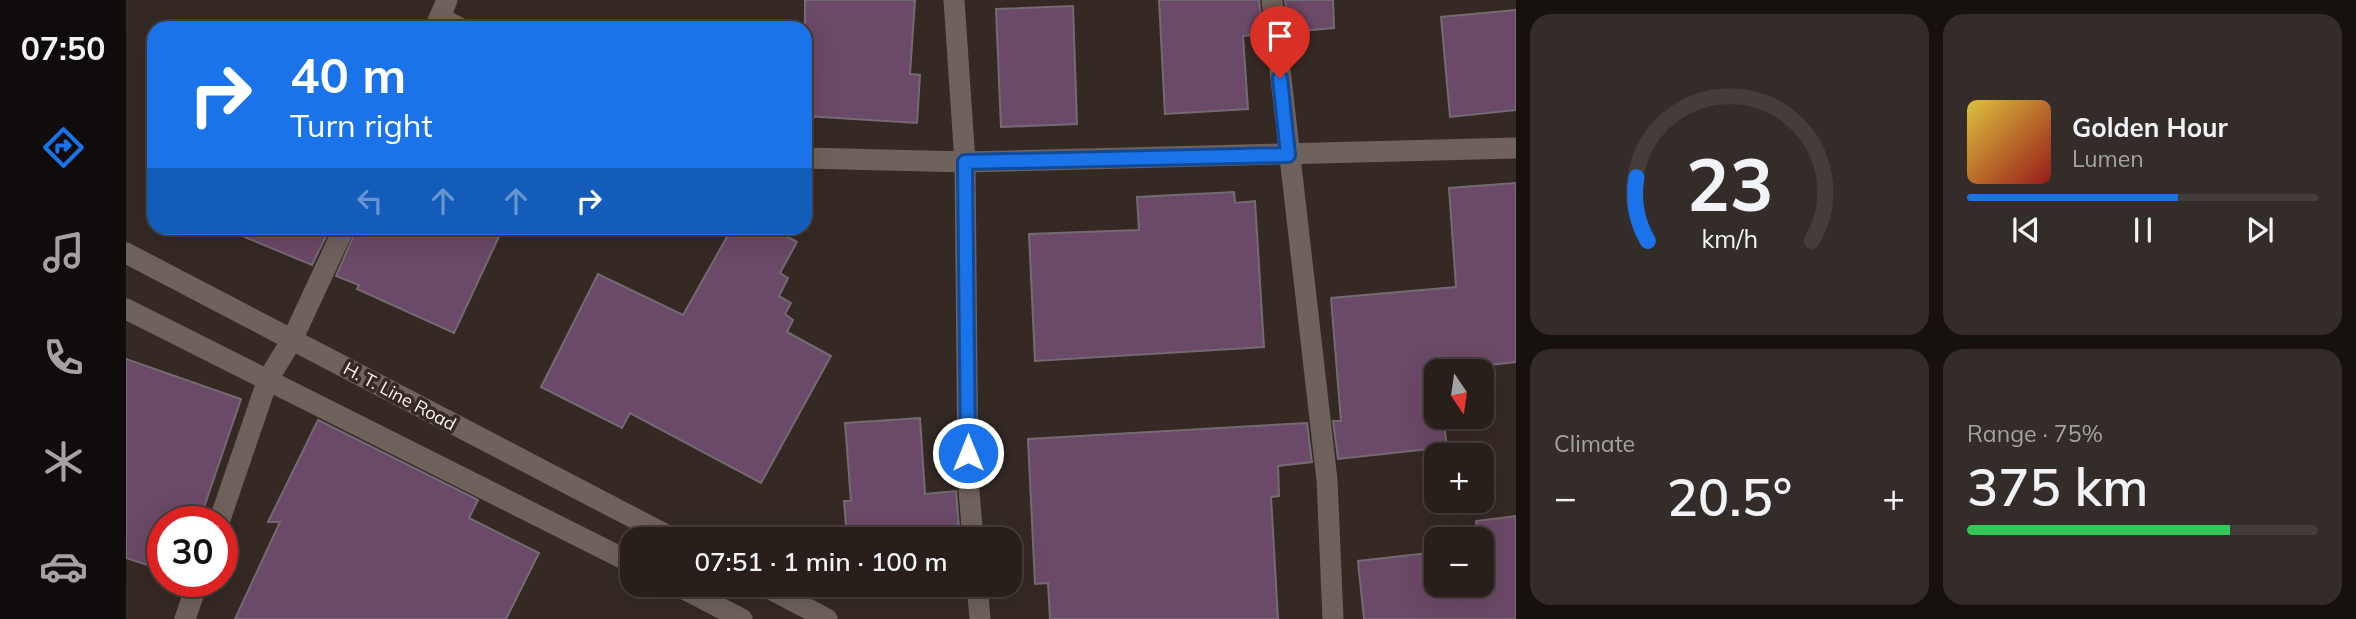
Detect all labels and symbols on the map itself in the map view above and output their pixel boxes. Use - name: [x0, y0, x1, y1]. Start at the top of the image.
- pin: [1250, 6, 1310, 78]
- street label: H. T. Line Road: [340, 357, 460, 435]
- north arrow: [1424, 359, 1494, 429]
- position arrow: [931, 416, 1005, 490]
- speed limit sign: 30: [147, 506, 238, 597]

